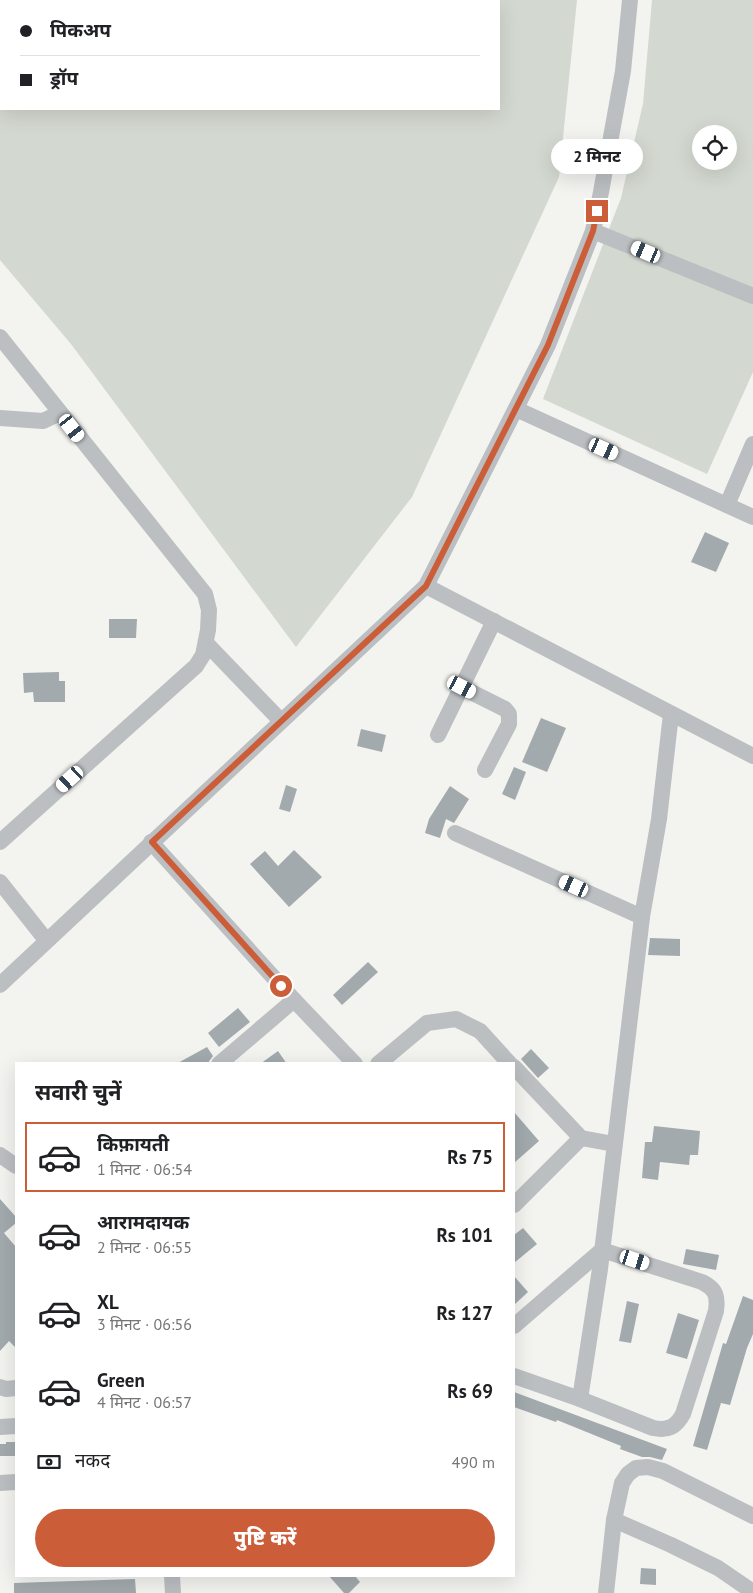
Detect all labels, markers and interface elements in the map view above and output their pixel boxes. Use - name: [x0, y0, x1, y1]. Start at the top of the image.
- text: पिकअप: [50, 18, 111, 42]
- text: ड्रॉप: [50, 66, 78, 90]
- map controls: [692, 125, 737, 170]
- button: locate: [692, 125, 737, 170]
- callout: 2 मिनट: [551, 138, 643, 174]
- text: 2 मिनट: [573, 146, 621, 166]
- route end: [586, 200, 608, 222]
- car: [629, 239, 662, 265]
- car: [56, 412, 87, 444]
- car: [587, 436, 620, 462]
- car: [445, 674, 478, 700]
- car: [53, 763, 86, 795]
- car: [557, 873, 590, 899]
- route start: [270, 975, 292, 997]
- text: सवारी चुनें: [35, 1078, 122, 1106]
- text: किफ़ायती: [97, 1132, 169, 1156]
- icon: car: [37, 1135, 82, 1180]
- text: Rs 75: [447, 1145, 493, 1169]
- text: 1 मिनट · 06:54: [97, 1159, 192, 1179]
- text: आरामदायक: [97, 1210, 189, 1234]
- icon: car: [37, 1213, 82, 1258]
- text: Rs 101: [436, 1223, 493, 1247]
- text: 2 मिनट · 06:55: [97, 1237, 192, 1257]
- car: [618, 1248, 651, 1272]
- text: XL: [97, 1290, 119, 1314]
- icon: car: [37, 1291, 82, 1336]
- text: Rs 127: [436, 1301, 493, 1325]
- text: 3 मिनट · 06:56: [97, 1314, 192, 1334]
- text: Green: [97, 1368, 145, 1392]
- icon: car: [37, 1369, 82, 1414]
- text: Rs 69: [447, 1379, 493, 1403]
- text: 4 मिनट · 06:57: [97, 1392, 192, 1412]
- icon: cash: [35, 1448, 63, 1476]
- text: नकद: [75, 1448, 110, 1472]
- text: 490 m: [452, 1452, 495, 1472]
- button: पुष्टि करें: [35, 1509, 495, 1567]

